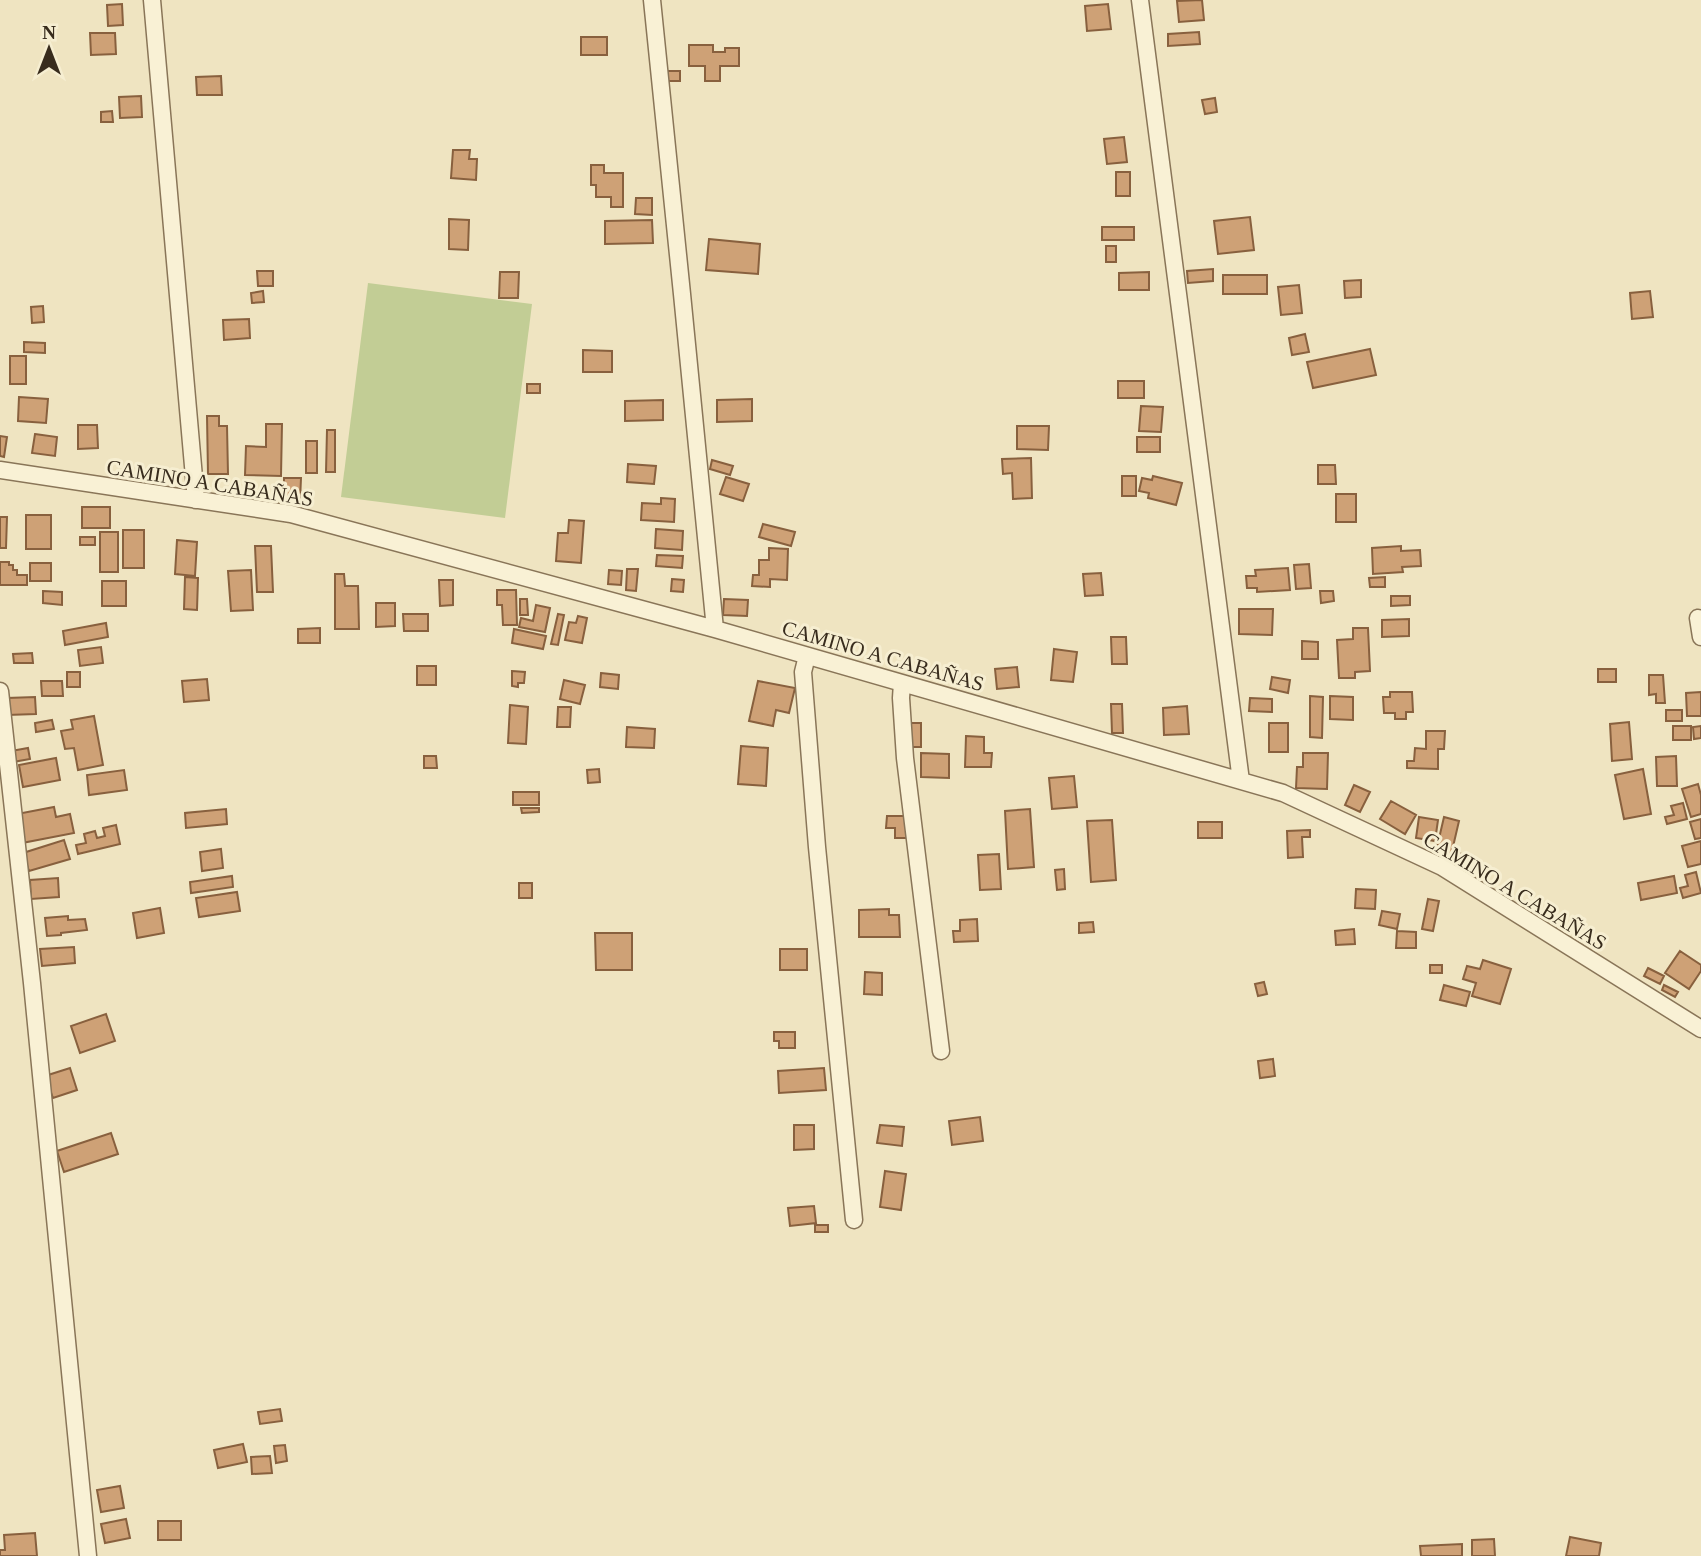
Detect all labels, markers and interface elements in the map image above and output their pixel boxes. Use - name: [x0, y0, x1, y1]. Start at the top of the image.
- north arrow: [14, 14, 84, 84]
- text: N: [42, 22, 56, 43]
- street label: CAMINO A CABAÑAS: [105, 455, 315, 511]
- street label: CAMINO A CABAÑAS: [779, 616, 987, 696]
- street label: CAMINO A CABAÑAS: [1419, 827, 1611, 955]

